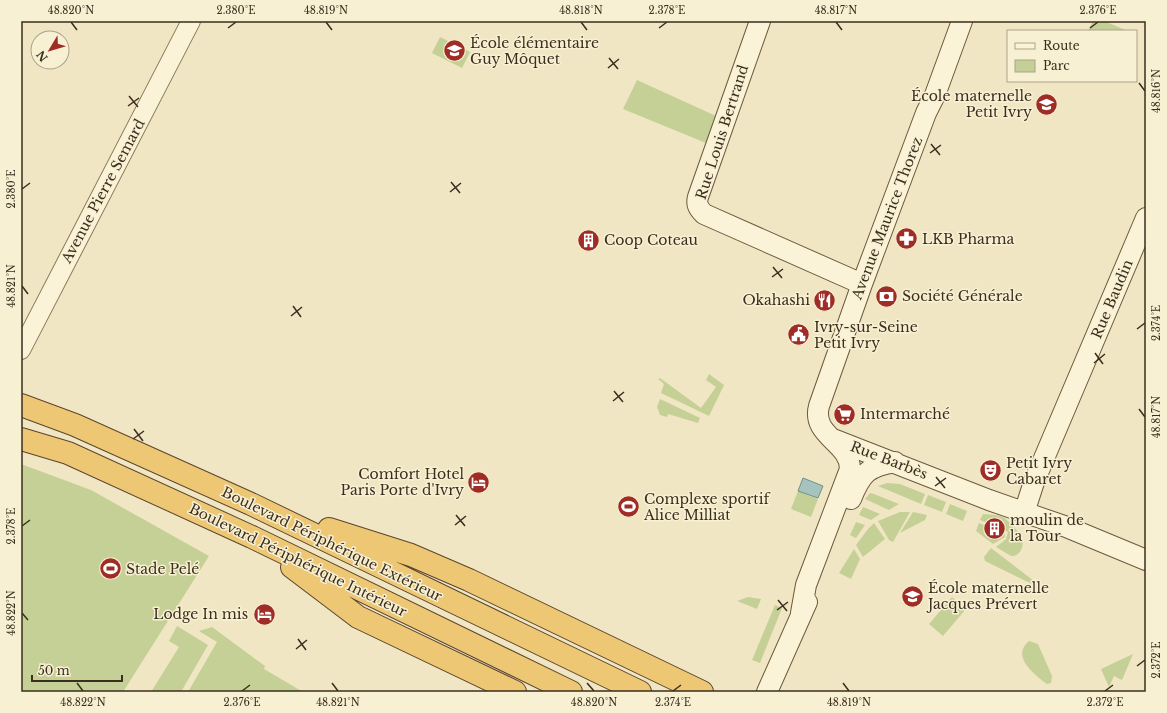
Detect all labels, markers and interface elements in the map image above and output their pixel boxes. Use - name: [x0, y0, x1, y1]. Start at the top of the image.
- text: 48.820°N: [48, 4, 94, 17]
- text: 2.380°E: [217, 4, 255, 17]
- text: 48.819°N: [304, 4, 348, 17]
- text: 48.818°N: [559, 4, 603, 17]
- text: 2.378°E: [649, 4, 685, 17]
- text: 48.817°N: [815, 4, 857, 17]
- text: 2.376°E: [1079, 4, 1117, 17]
- north arrow: [30, 30, 70, 70]
- legend: [1007, 30, 1137, 82]
- place label: École élémentaire Guy Môquet: [470, 34, 599, 68]
- school or university icon: École élémentaire Guy Môquet: [442, 38, 468, 64]
- text: Route: [1043, 38, 1080, 53]
- text: N: [33, 47, 51, 65]
- text: Parc: [1043, 58, 1070, 73]
- street label: Rue Louis Bertrand: [692, 62, 752, 202]
- text: 48.816°N: [1150, 69, 1163, 113]
- place label: École maternelle Petit Ivry: [911, 87, 1032, 121]
- school or university icon: École maternelle Petit Ivry: [1034, 91, 1060, 117]
- street label: Avenue Pierre Semard: [57, 115, 149, 267]
- street label: Avenue Maurice Thorez: [847, 134, 926, 303]
- text: 2.380°E: [5, 170, 18, 208]
- pharmacy icon: LKB Pharma: [893, 226, 919, 252]
- building icon: Coop Coteau: [576, 227, 602, 253]
- place label: LKB Pharma: [922, 230, 1015, 248]
- place label: Coop Coteau: [604, 231, 699, 249]
- street label: Rue Baudin: [1087, 256, 1137, 341]
- text: 48.821°N: [5, 264, 18, 308]
- bank icon: Société Générale: [874, 283, 900, 309]
- restaurant icon: Okahashi: [812, 287, 838, 313]
- place label: Société Générale: [902, 287, 1023, 305]
- place label: Okahashi: [742, 291, 810, 309]
- text: 2.374°E: [1150, 305, 1163, 341]
- place label: Ivry-sur-Seine Petit Ivry: [814, 318, 918, 352]
- public building icon: Ivry-sur-Seine Petit Ivry: [785, 322, 811, 348]
- text: 48.817°N: [1150, 396, 1163, 438]
- supermarket icon: Intermarché: [831, 401, 857, 427]
- place label: Intermarché: [860, 405, 950, 423]
- street label: Rue Barbès: [848, 437, 930, 483]
- place label: Petit Ivry Cabaret: [1006, 454, 1072, 488]
- theatre icon: Petit Ivry Cabaret: [977, 458, 1003, 484]
- place label: Comfort Hotel Paris Porte d'Ivry: [341, 465, 464, 499]
- hotel icon: Comfort Hotel Paris Porte d'Ivry: [466, 469, 492, 495]
- street label: Boulevard Périphérique Extérieur: [219, 483, 446, 606]
- place label: Complexe sportif Alice Milliat: [643, 490, 771, 524]
- sports icon: Complexe sportif Alice Milliat: [615, 494, 641, 520]
- street label: Boulevard Périphérique Intérieur: [186, 499, 410, 621]
- text: 2.378°E: [5, 508, 18, 544]
- place label: moulin de la Tour: [1010, 511, 1084, 545]
- building icon: moulin de la Tour: [981, 515, 1007, 541]
- sports icon: Stade Pelé: [98, 556, 124, 582]
- place label: Stade Pelé: [126, 560, 199, 578]
- place label: École maternelle Jacques Prévert: [926, 579, 1049, 613]
- school or university icon: École maternelle Jacques Prévert: [900, 583, 926, 609]
- text: 48.822°N: [5, 590, 18, 636]
- hotel icon: Lodge In mis: [251, 601, 277, 627]
- place label: Lodge In mis: [153, 605, 248, 623]
- text: 2.372°E: [1150, 642, 1163, 678]
- scale bar: [32, 657, 122, 683]
- text: 50 m: [38, 663, 70, 678]
- text: 48.822°N: [60, 696, 106, 709]
- text: 2.376°E: [223, 696, 261, 709]
- text: 48.821°N: [316, 696, 360, 709]
- text: 48.820°N: [571, 696, 617, 709]
- text: 2.374°E: [655, 696, 691, 709]
- text: 48.819°N: [827, 696, 871, 709]
- text: 2.372°E: [1087, 696, 1123, 709]

